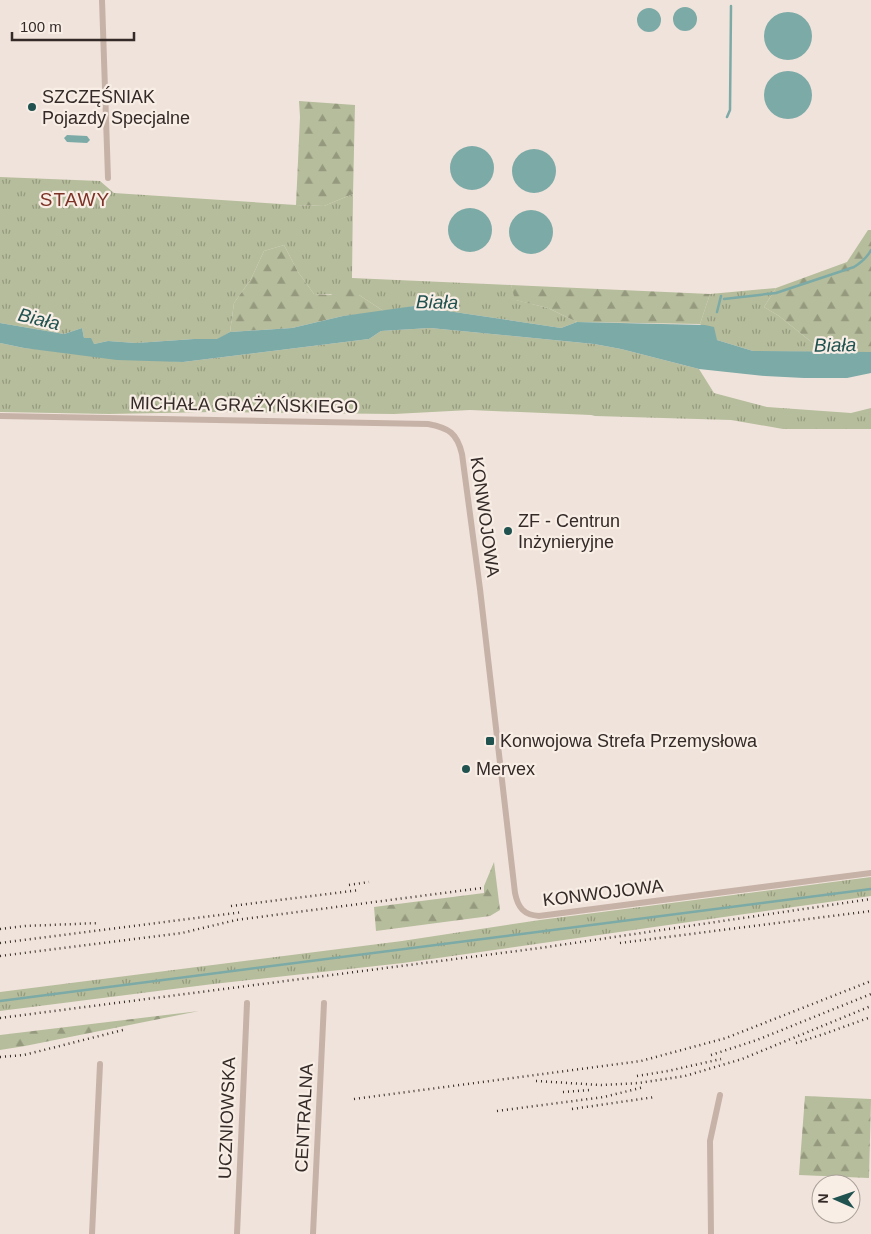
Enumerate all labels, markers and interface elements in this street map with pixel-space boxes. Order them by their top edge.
scale bar [12,10,135,42]
text: 100 m [20,18,62,35]
place label: SZCZĘŚNIAK Pojazdy Specjalne [42,86,190,128]
marker: SZCZĘŚNIAK Pojazdy Specjalne [26,101,38,113]
district label: STAWY [40,189,110,210]
water label: Biała [416,291,458,313]
water label: Biała [16,304,62,334]
water label: Biała [814,334,856,356]
street label: MICHAŁA GRAŻYŃSKIEGO [130,393,358,417]
street label: KONWOJOWA [467,456,503,578]
place label: ZF - Centrun Inżynieryjne [518,511,620,552]
marker: ZF - Centrun Inżynieryjne [502,525,514,537]
place label: Konwojowa Strefa Przemysłowa [500,731,758,751]
marker: Konwojowa Strefa Przemysłowa [484,735,496,747]
place label: Mervex [476,759,535,779]
marker: Mervex [460,763,472,775]
street label: KONWOJOWA [542,876,664,910]
street label: UCZNIOWSKA [215,1057,239,1179]
street label: CENTRALNA [291,1063,317,1173]
north arrow [811,1174,861,1224]
text: N [815,1193,831,1204]

